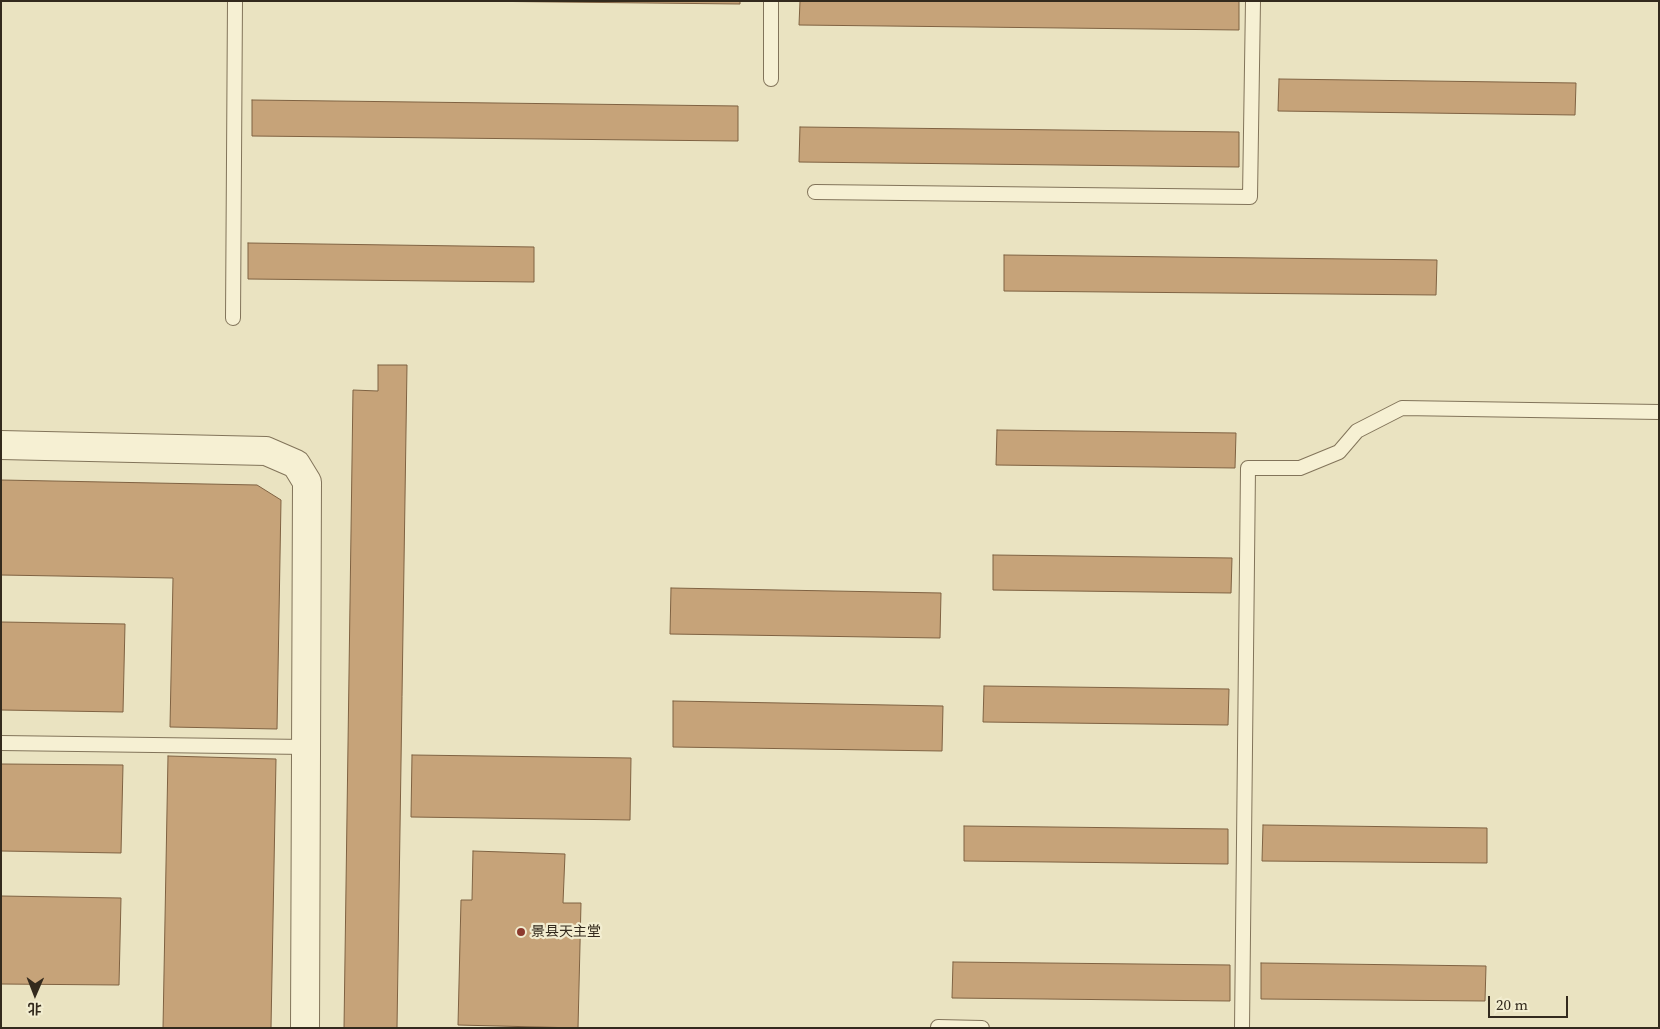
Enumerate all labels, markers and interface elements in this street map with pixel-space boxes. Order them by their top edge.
place label: 景县天主堂 [531,924,601,940]
marker: 景县天主堂 [515,926,527,938]
north arrow [10,969,60,1019]
scale bar [1490,986,1570,1018]
text: 20 m [1496,994,1528,1015]
text: 北 [28,999,42,1019]

